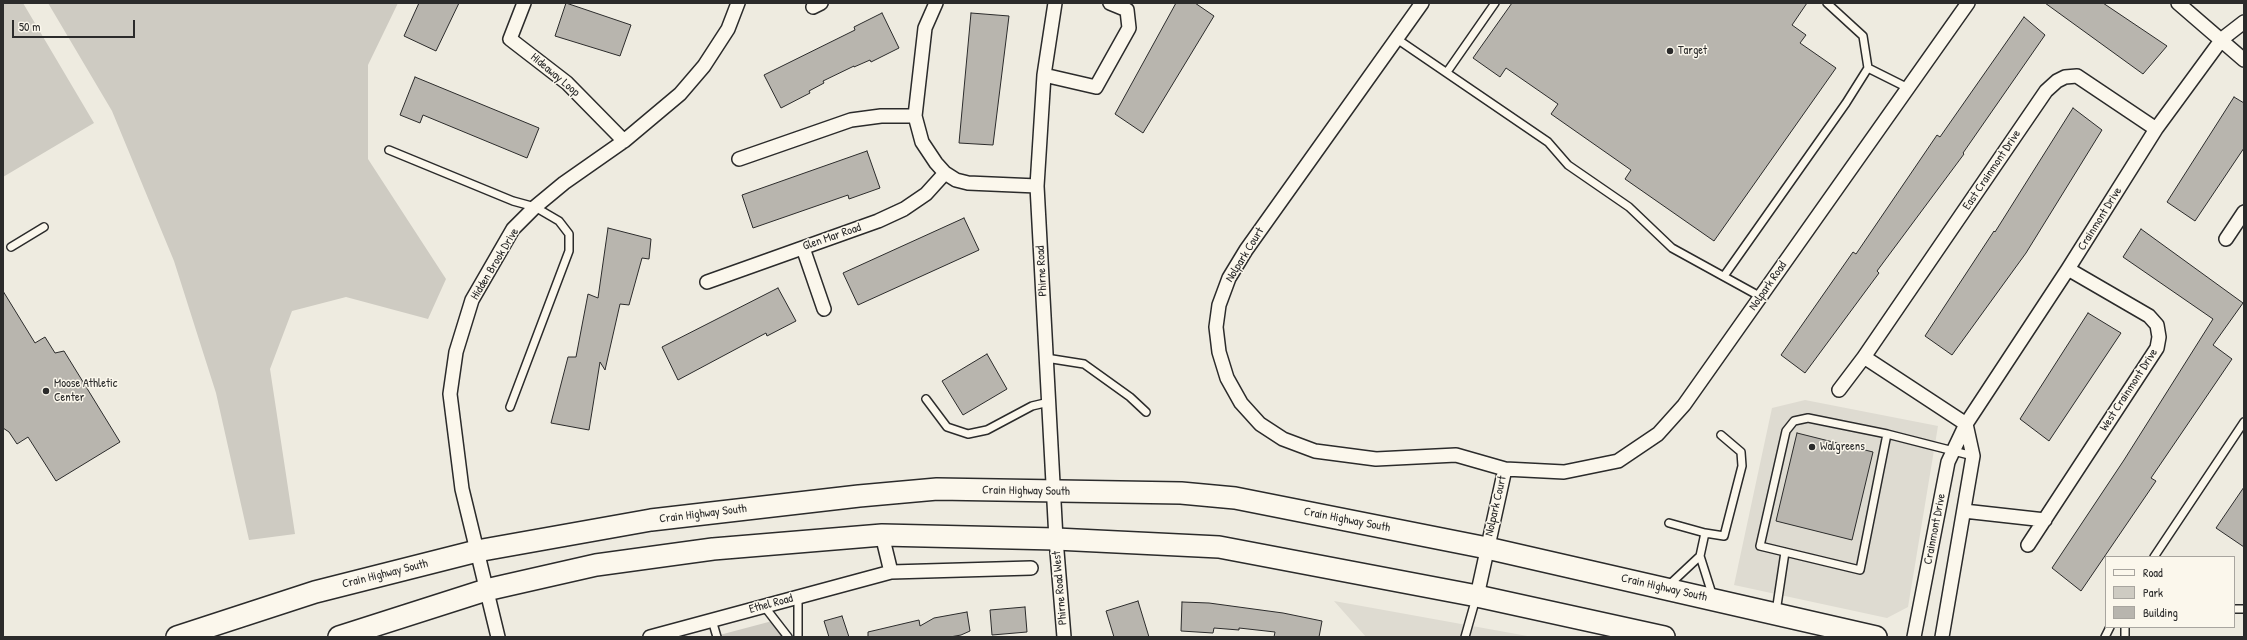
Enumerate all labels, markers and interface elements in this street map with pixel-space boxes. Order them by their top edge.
scale bar [14,12,137,38]
text: 50 m [19,18,40,35]
place label: Target [1678,44,1707,58]
marker: Target [1665,46,1675,56]
street label: Hideaway Loop [527,50,583,100]
street label: East Crainmont Drive [1960,127,2024,213]
street label: Crainmont Drive [2075,185,2125,253]
street label: Glen Mar Road [801,220,863,254]
street label: Hidden Brook Drive [468,225,522,303]
street label: Nolpark Court [1223,225,1267,285]
street label: Phirne Road [1033,245,1051,297]
street label: Nolpark Road [1746,259,1790,313]
street label: West Crainmont Drive [2097,346,2161,434]
place label: Moose Athletic Center [54,377,117,405]
marker: Moose Athletic Center [41,386,51,396]
place label: Walgreens [1820,440,1865,454]
marker: Walgreens [1807,442,1817,452]
street label: Nolpark Court [1482,474,1510,538]
street label: Crain Highway South [982,483,1070,499]
street label: Crainmont Drive [1921,492,1949,566]
street label: Crain Highway South [659,501,747,527]
street label: Crain Highway South [1303,505,1391,535]
street label: Phirne Road West [1050,550,1070,626]
street label: Crain Highway South [341,556,429,592]
legend [2105,556,2235,628]
text: Road [2143,564,2163,581]
street label: Crain Highway South [1620,571,1708,605]
text: Park [2143,584,2163,601]
street label: Ethel Road [747,591,795,617]
text: Building [2143,604,2178,621]

